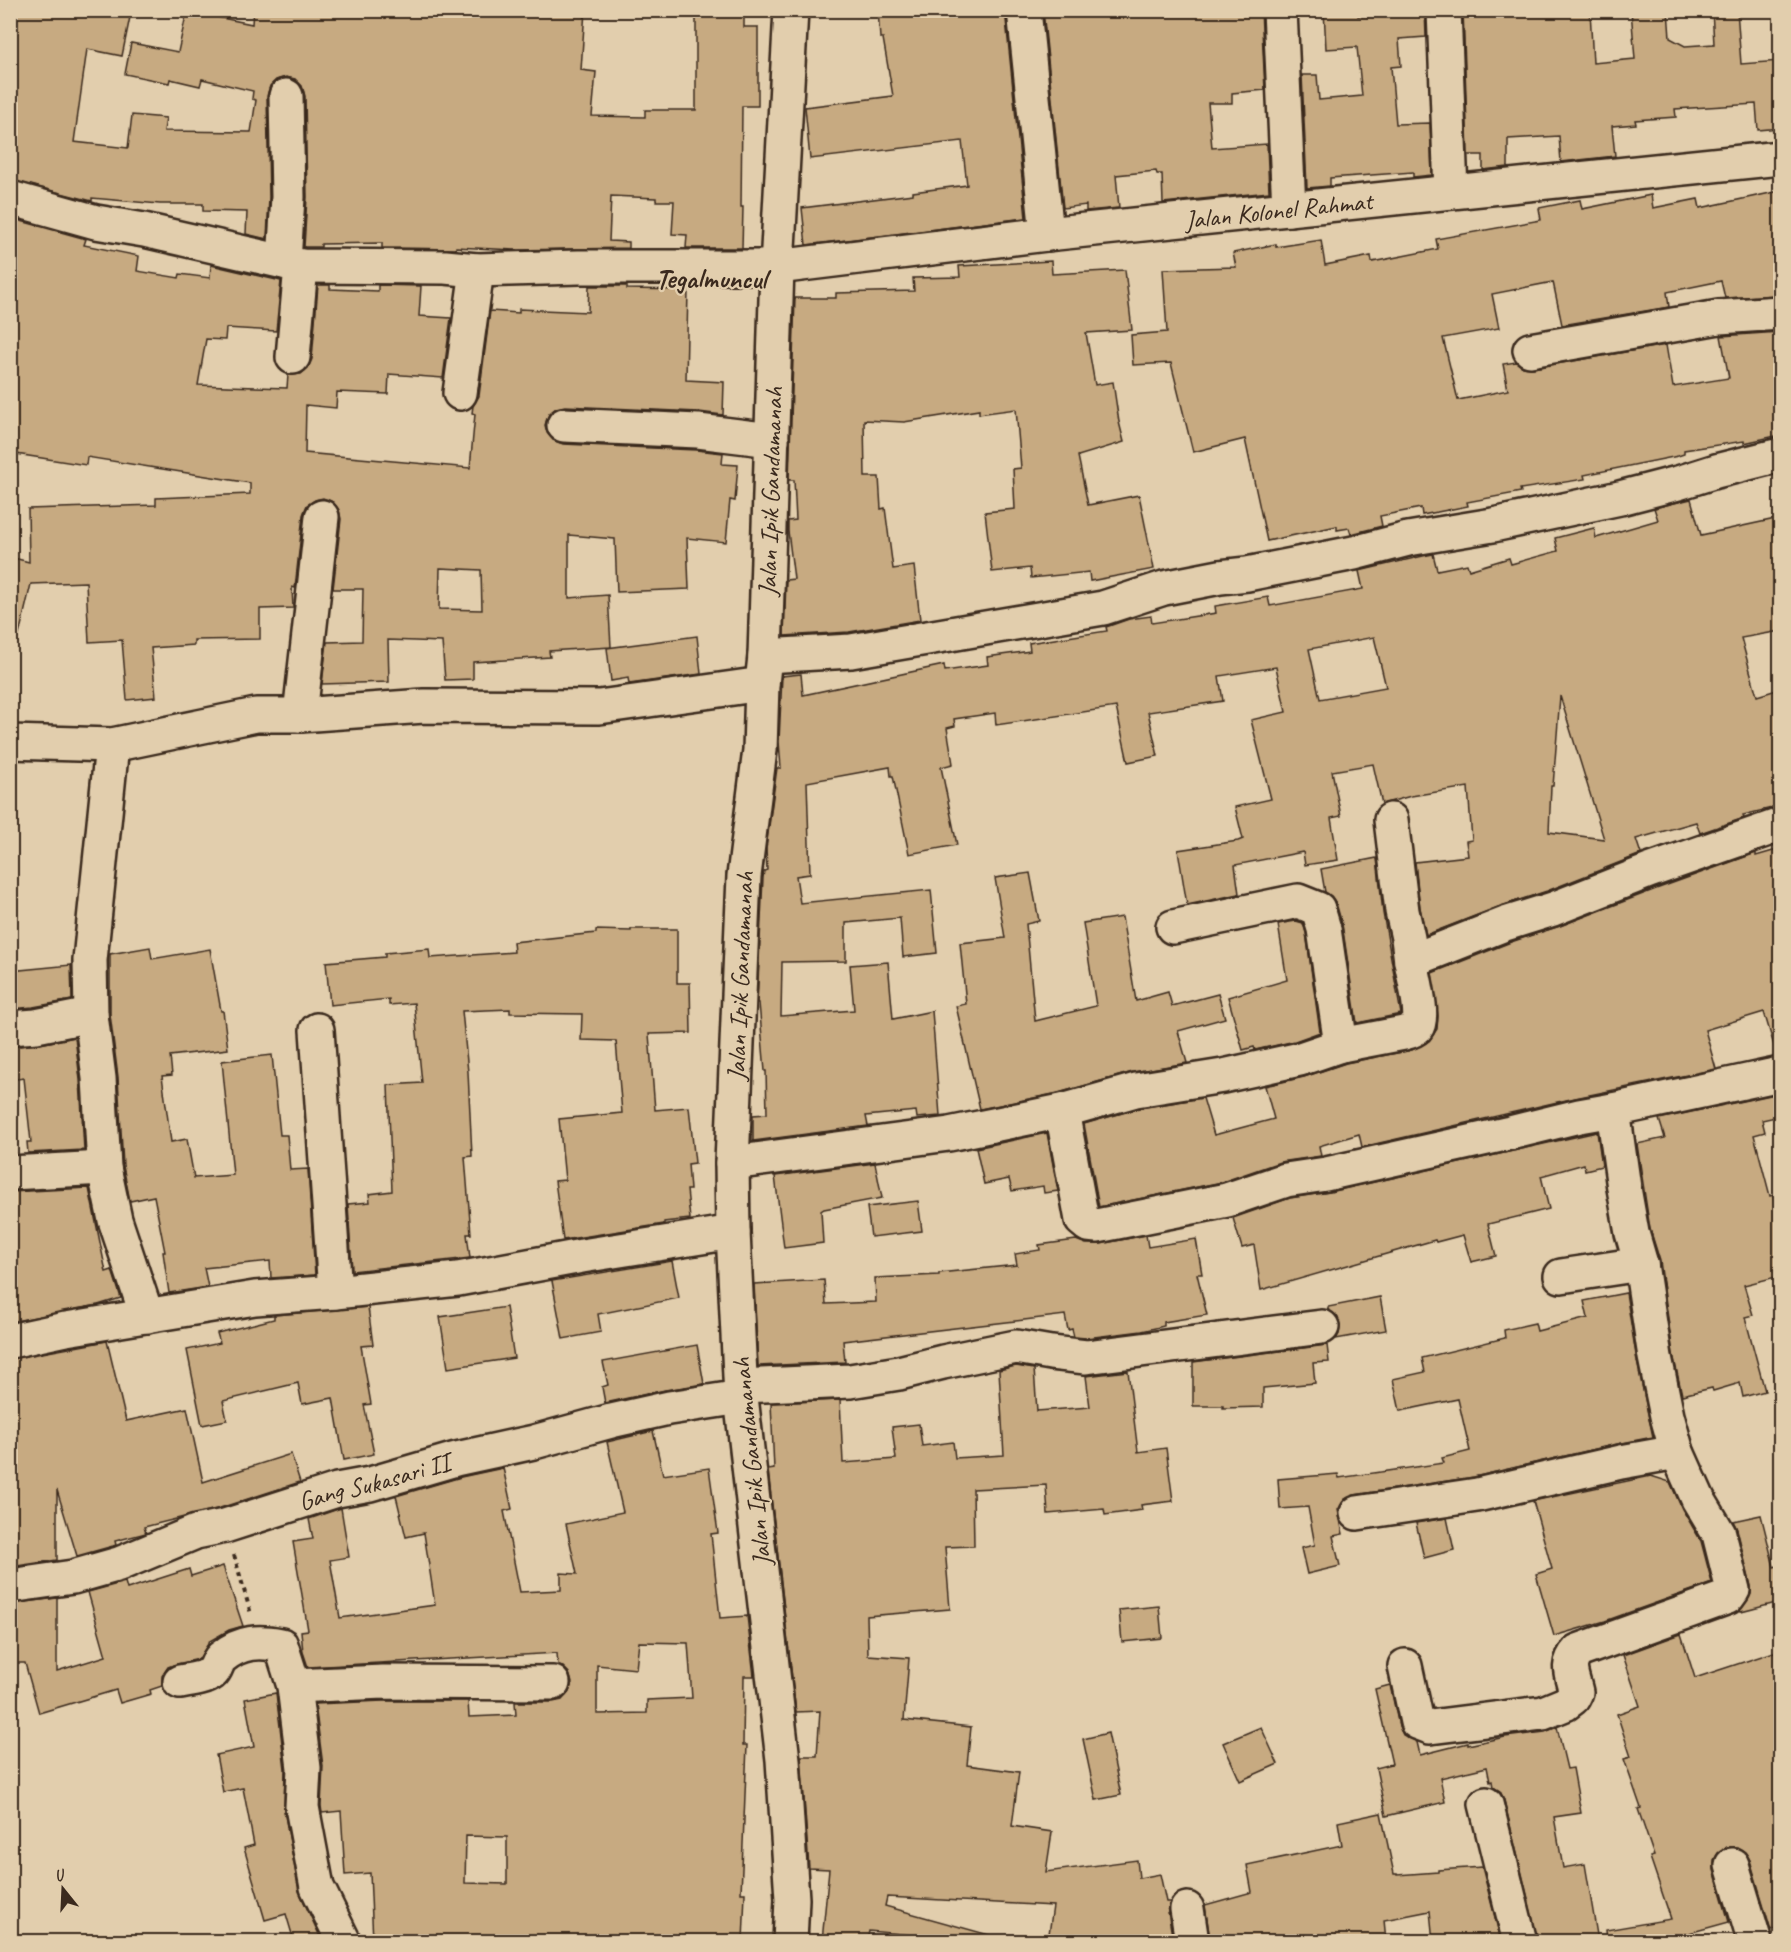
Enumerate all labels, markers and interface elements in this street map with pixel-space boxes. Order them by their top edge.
street label: Jalan Kolonel Rahmat [1181,184,1376,237]
district label: Tegalmuncul [656,261,771,296]
street label: Jalan Ipik Gandamanah [751,385,790,599]
street label: Jalan Ipik Gandamanah [719,870,761,1083]
street label: Jalan Ipik Gandamanah [724,1355,779,1570]
street label: Gang Sukasari II [294,1444,459,1518]
north arrow [33,1859,93,1919]
text: U [52,1864,69,1886]

